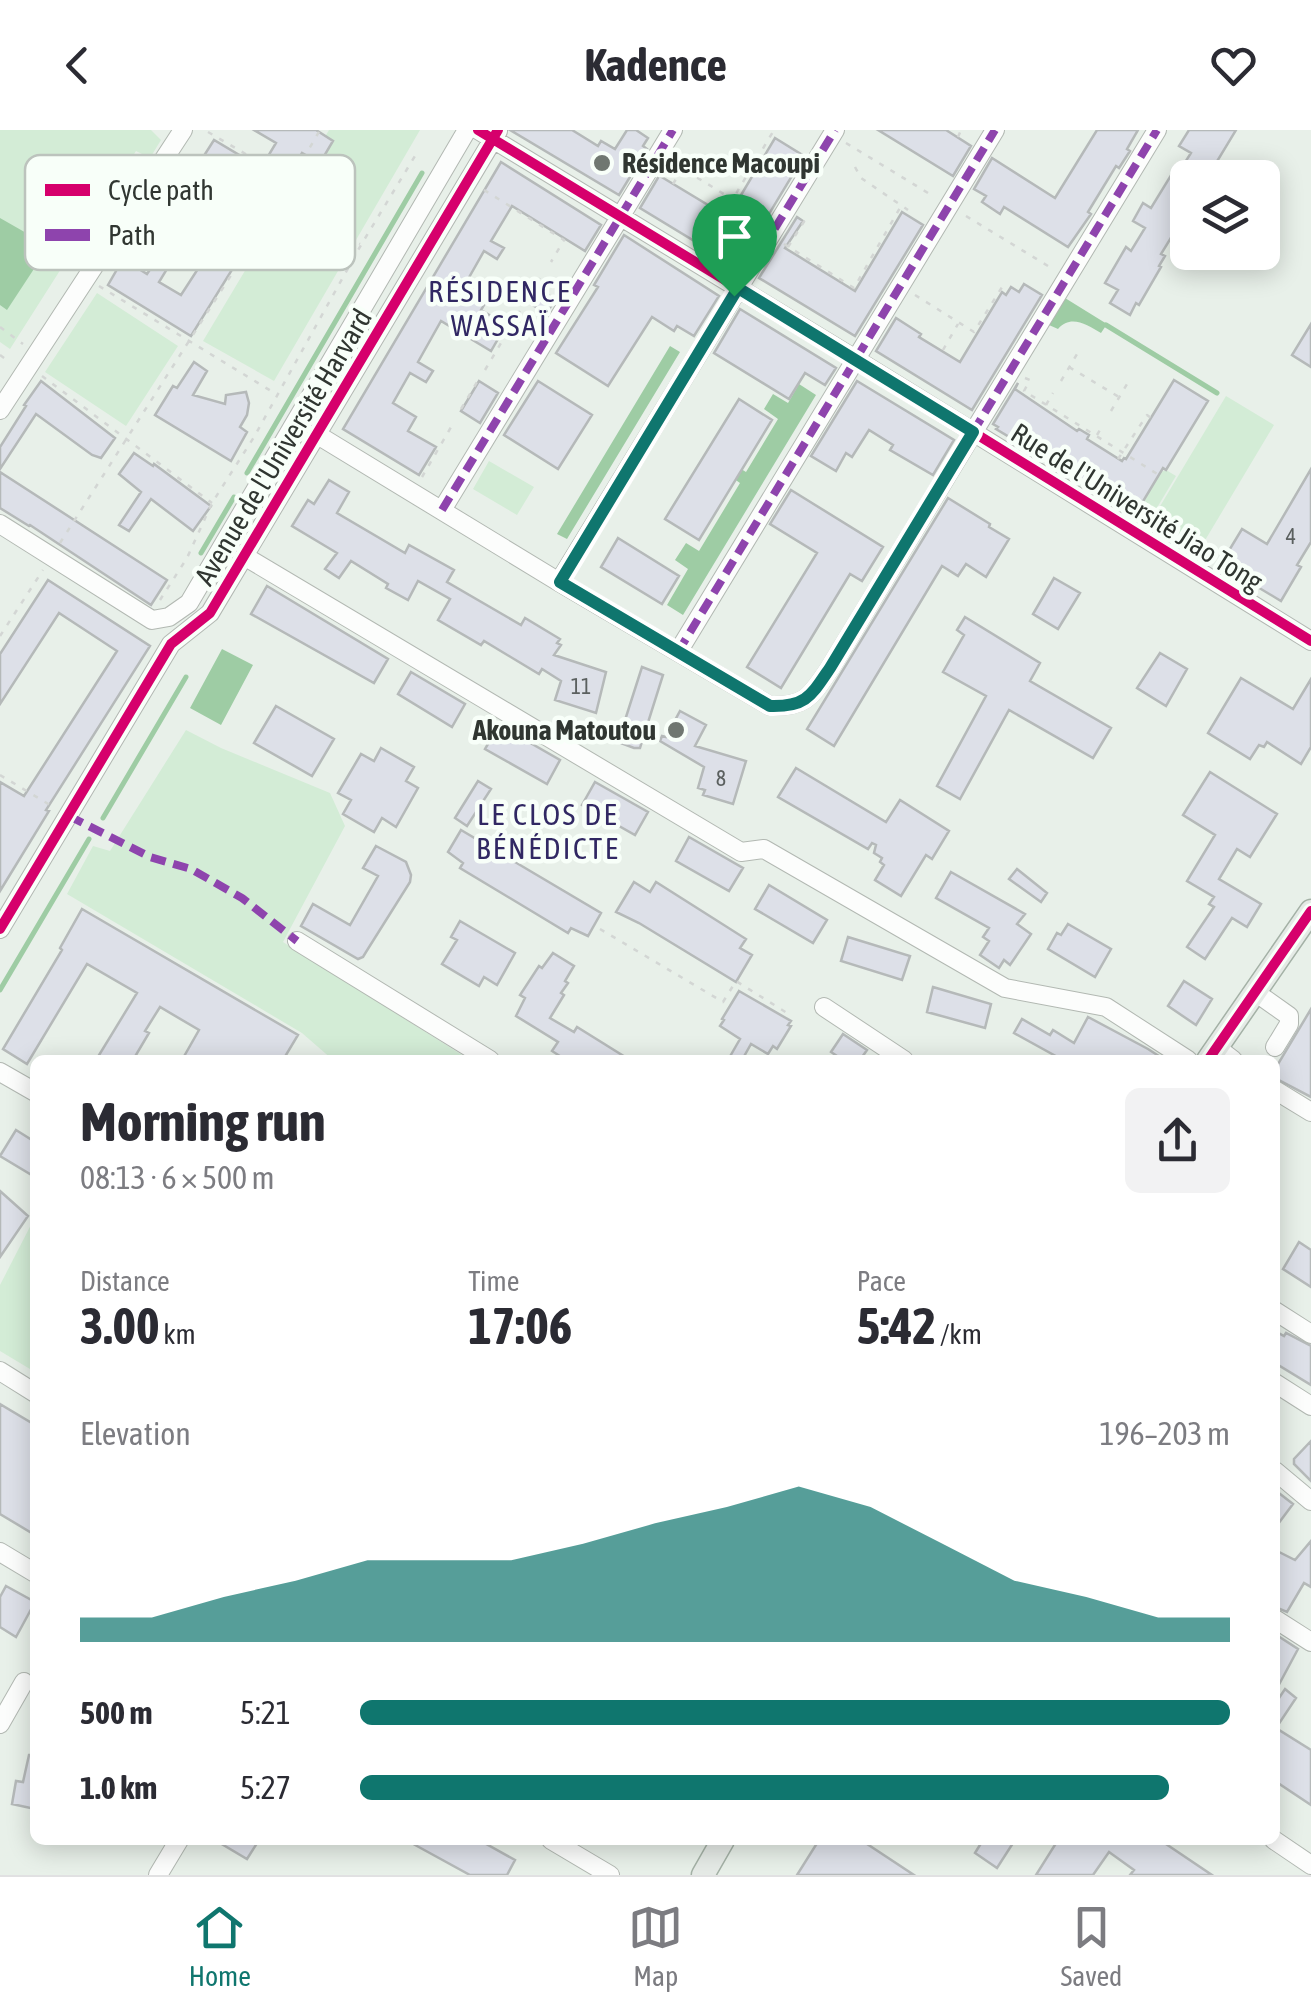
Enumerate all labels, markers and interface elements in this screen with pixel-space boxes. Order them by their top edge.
icon: back [50,38,105,93]
icon: heart [1206,38,1261,93]
text: Kadence [584,39,727,91]
place label: Résidence Macoupi [622,147,820,179]
marker: Résidence Macoupi [591,152,613,174]
legend [25,155,355,270]
map controls [1170,160,1280,270]
button: layers [1170,160,1280,270]
text: Cycle path [108,174,214,206]
pin [692,194,777,297]
icon: arrive [707,209,762,264]
text: Path [108,219,156,251]
district label: RÉSIDENCE WASSAÏ [428,274,572,342]
street label: Avenue de l'Université Harvard [188,303,378,591]
street label: Rue de l'Université Jiao Tong [1005,417,1269,597]
house number: 4 [1286,523,1296,549]
house number: 11 [571,673,591,699]
place label: Akouna Matoutou [472,714,656,746]
marker: Akouna Matoutou [665,719,687,741]
house number: 8 [716,765,726,791]
district label: LE CLOS DE BÉNÉDICTE [476,797,620,865]
button: share [1125,1088,1230,1193]
text: Morning run [80,1090,326,1153]
text: 08:13 · 6 × 500 m [80,1159,274,1196]
text: Distance [80,1265,170,1297]
text: Time [468,1265,519,1297]
text: Pace [857,1265,906,1297]
text: 3.00 [80,1297,159,1355]
text: 17:06 [468,1297,572,1355]
text: 5:42 [857,1297,936,1355]
text: km [159,1318,196,1350]
text: /km [936,1318,982,1350]
text: Elevation [80,1415,191,1452]
text: 196–203 m [1100,1415,1230,1452]
text: 500 m [80,1694,153,1731]
text: 5:21 [240,1694,291,1731]
text: 1.0 km [80,1769,157,1806]
text: 5:27 [240,1769,291,1806]
tab: Home [189,1900,251,1992]
tab: Map [628,1900,683,1992]
tab: Saved [1060,1900,1122,1992]

